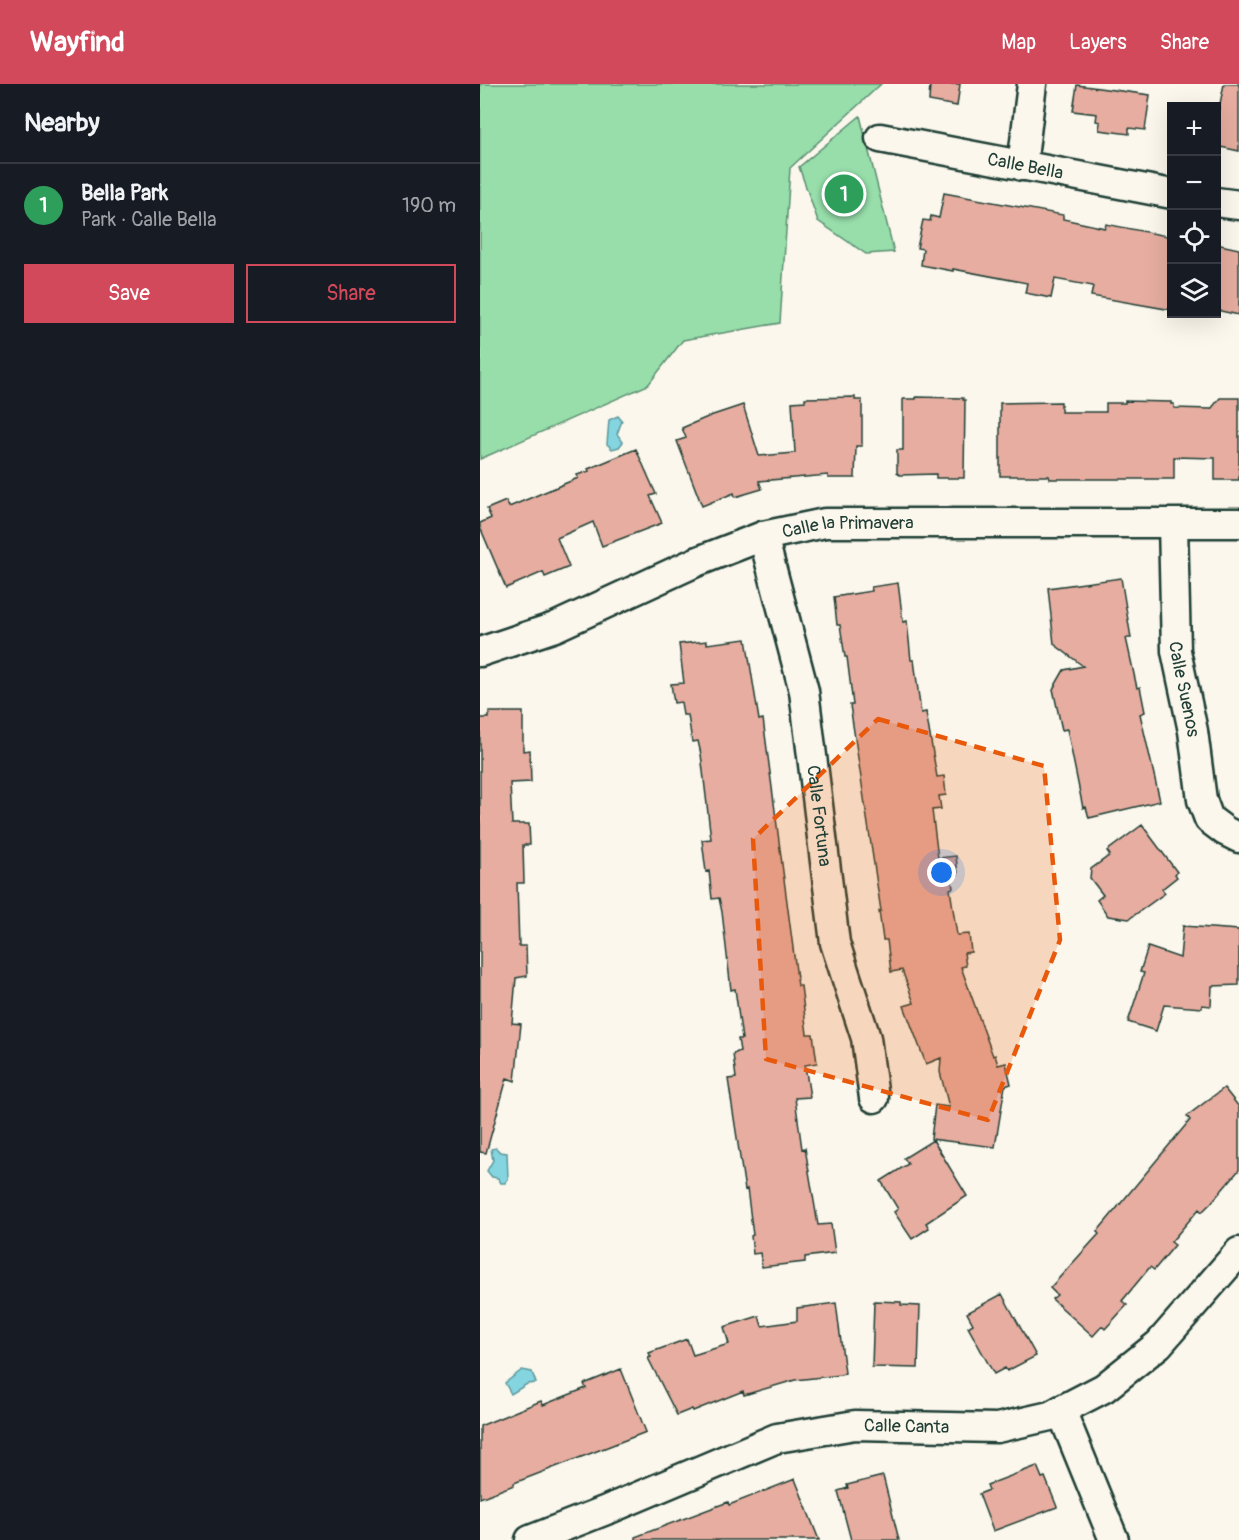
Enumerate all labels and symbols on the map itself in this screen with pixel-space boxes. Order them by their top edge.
street label: Calle Bella [985,147,1065,184]
pin: 1 [824,172,864,216]
street label: Calle la Primavera [780,511,914,543]
street label: Calle Suenos [1164,641,1205,738]
street label: Calle Fortuna [802,764,837,868]
your location [927,858,956,887]
street label: Calle Canta [864,1414,950,1438]

